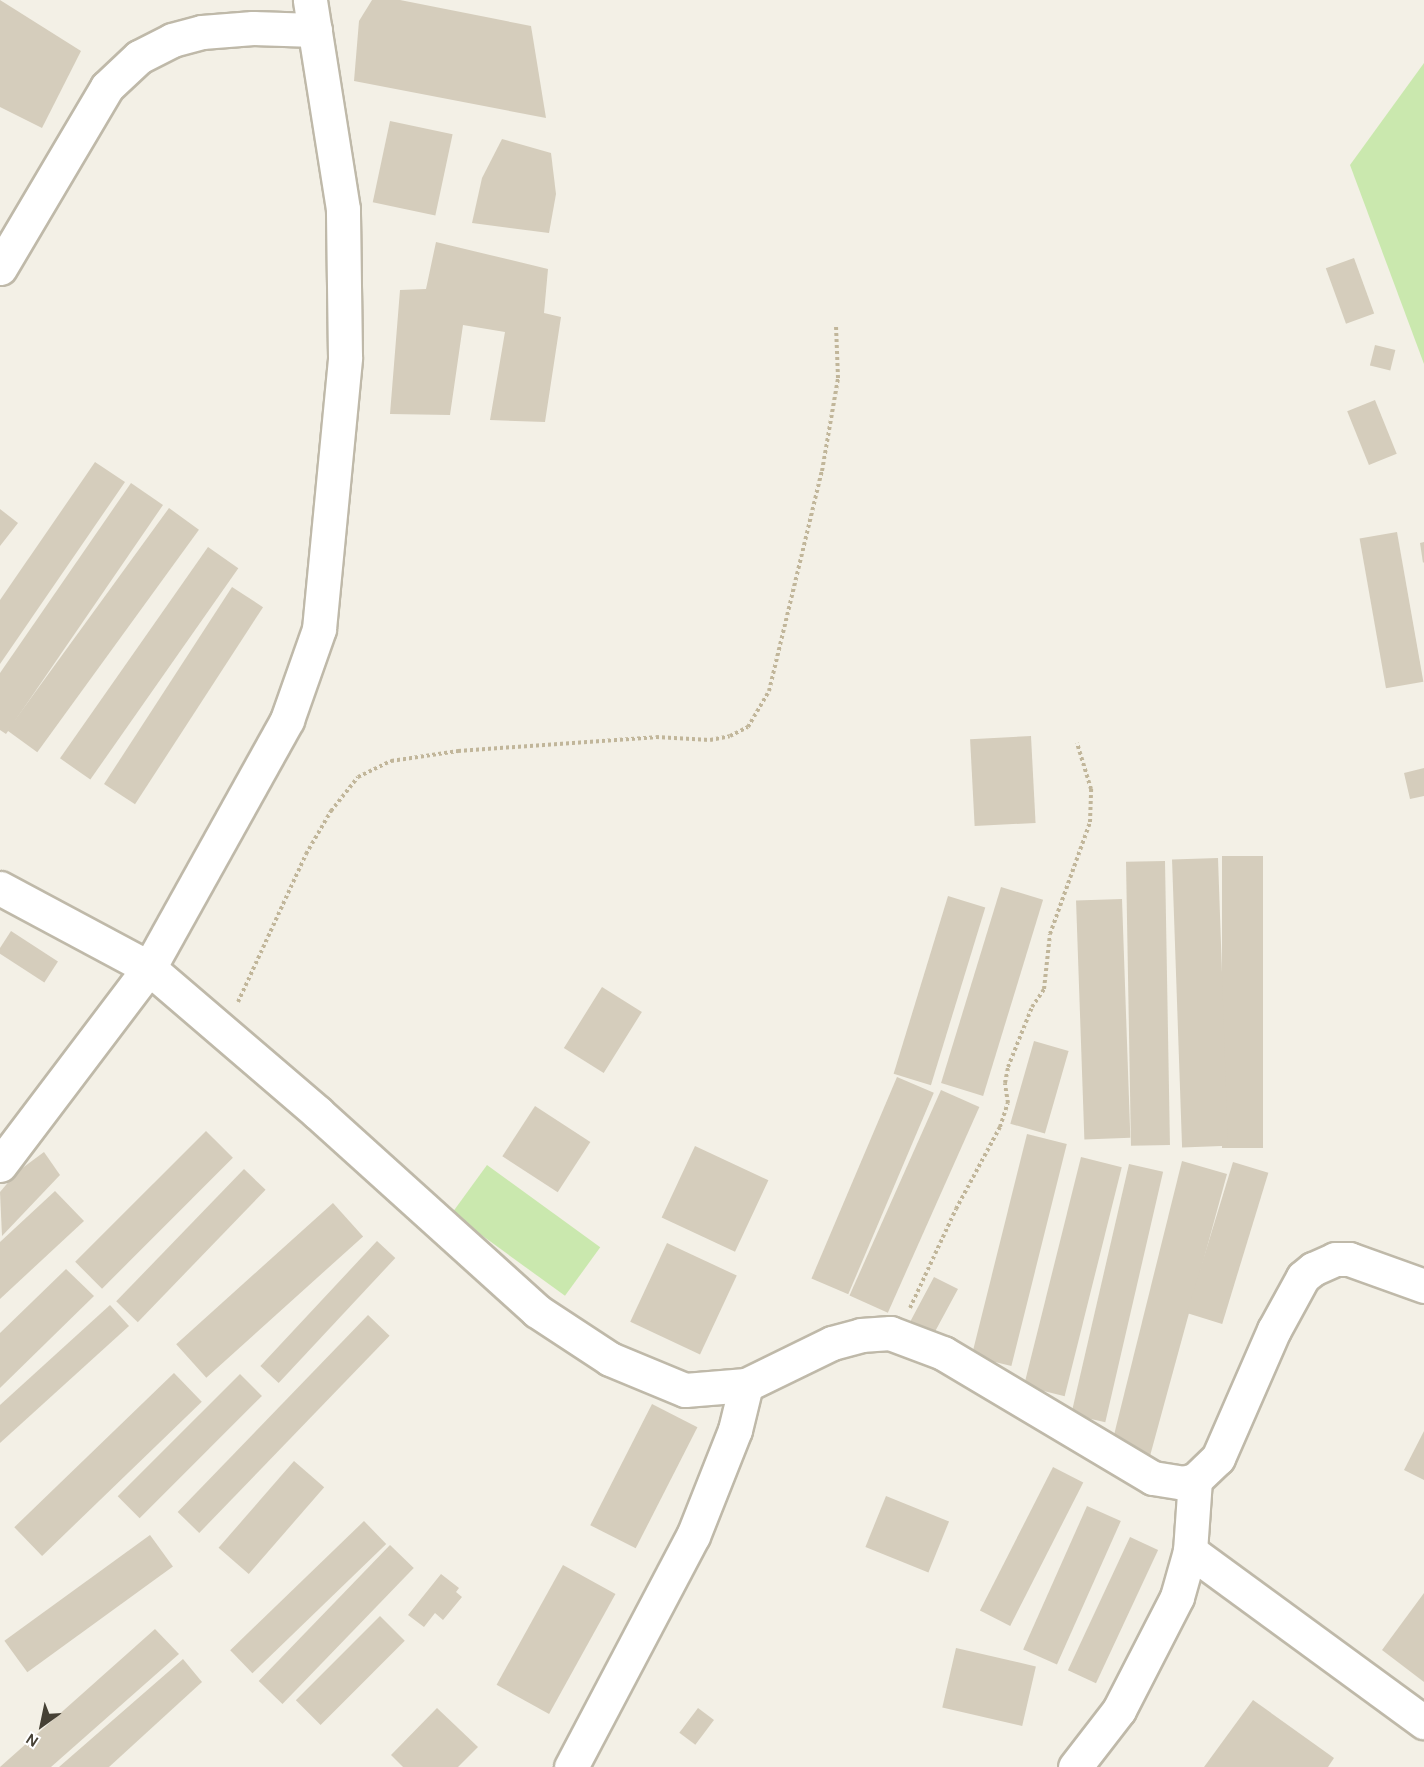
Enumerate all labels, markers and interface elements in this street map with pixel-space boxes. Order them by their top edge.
north arrow [12,1695,72,1755]
text: N [22,1729,42,1752]

